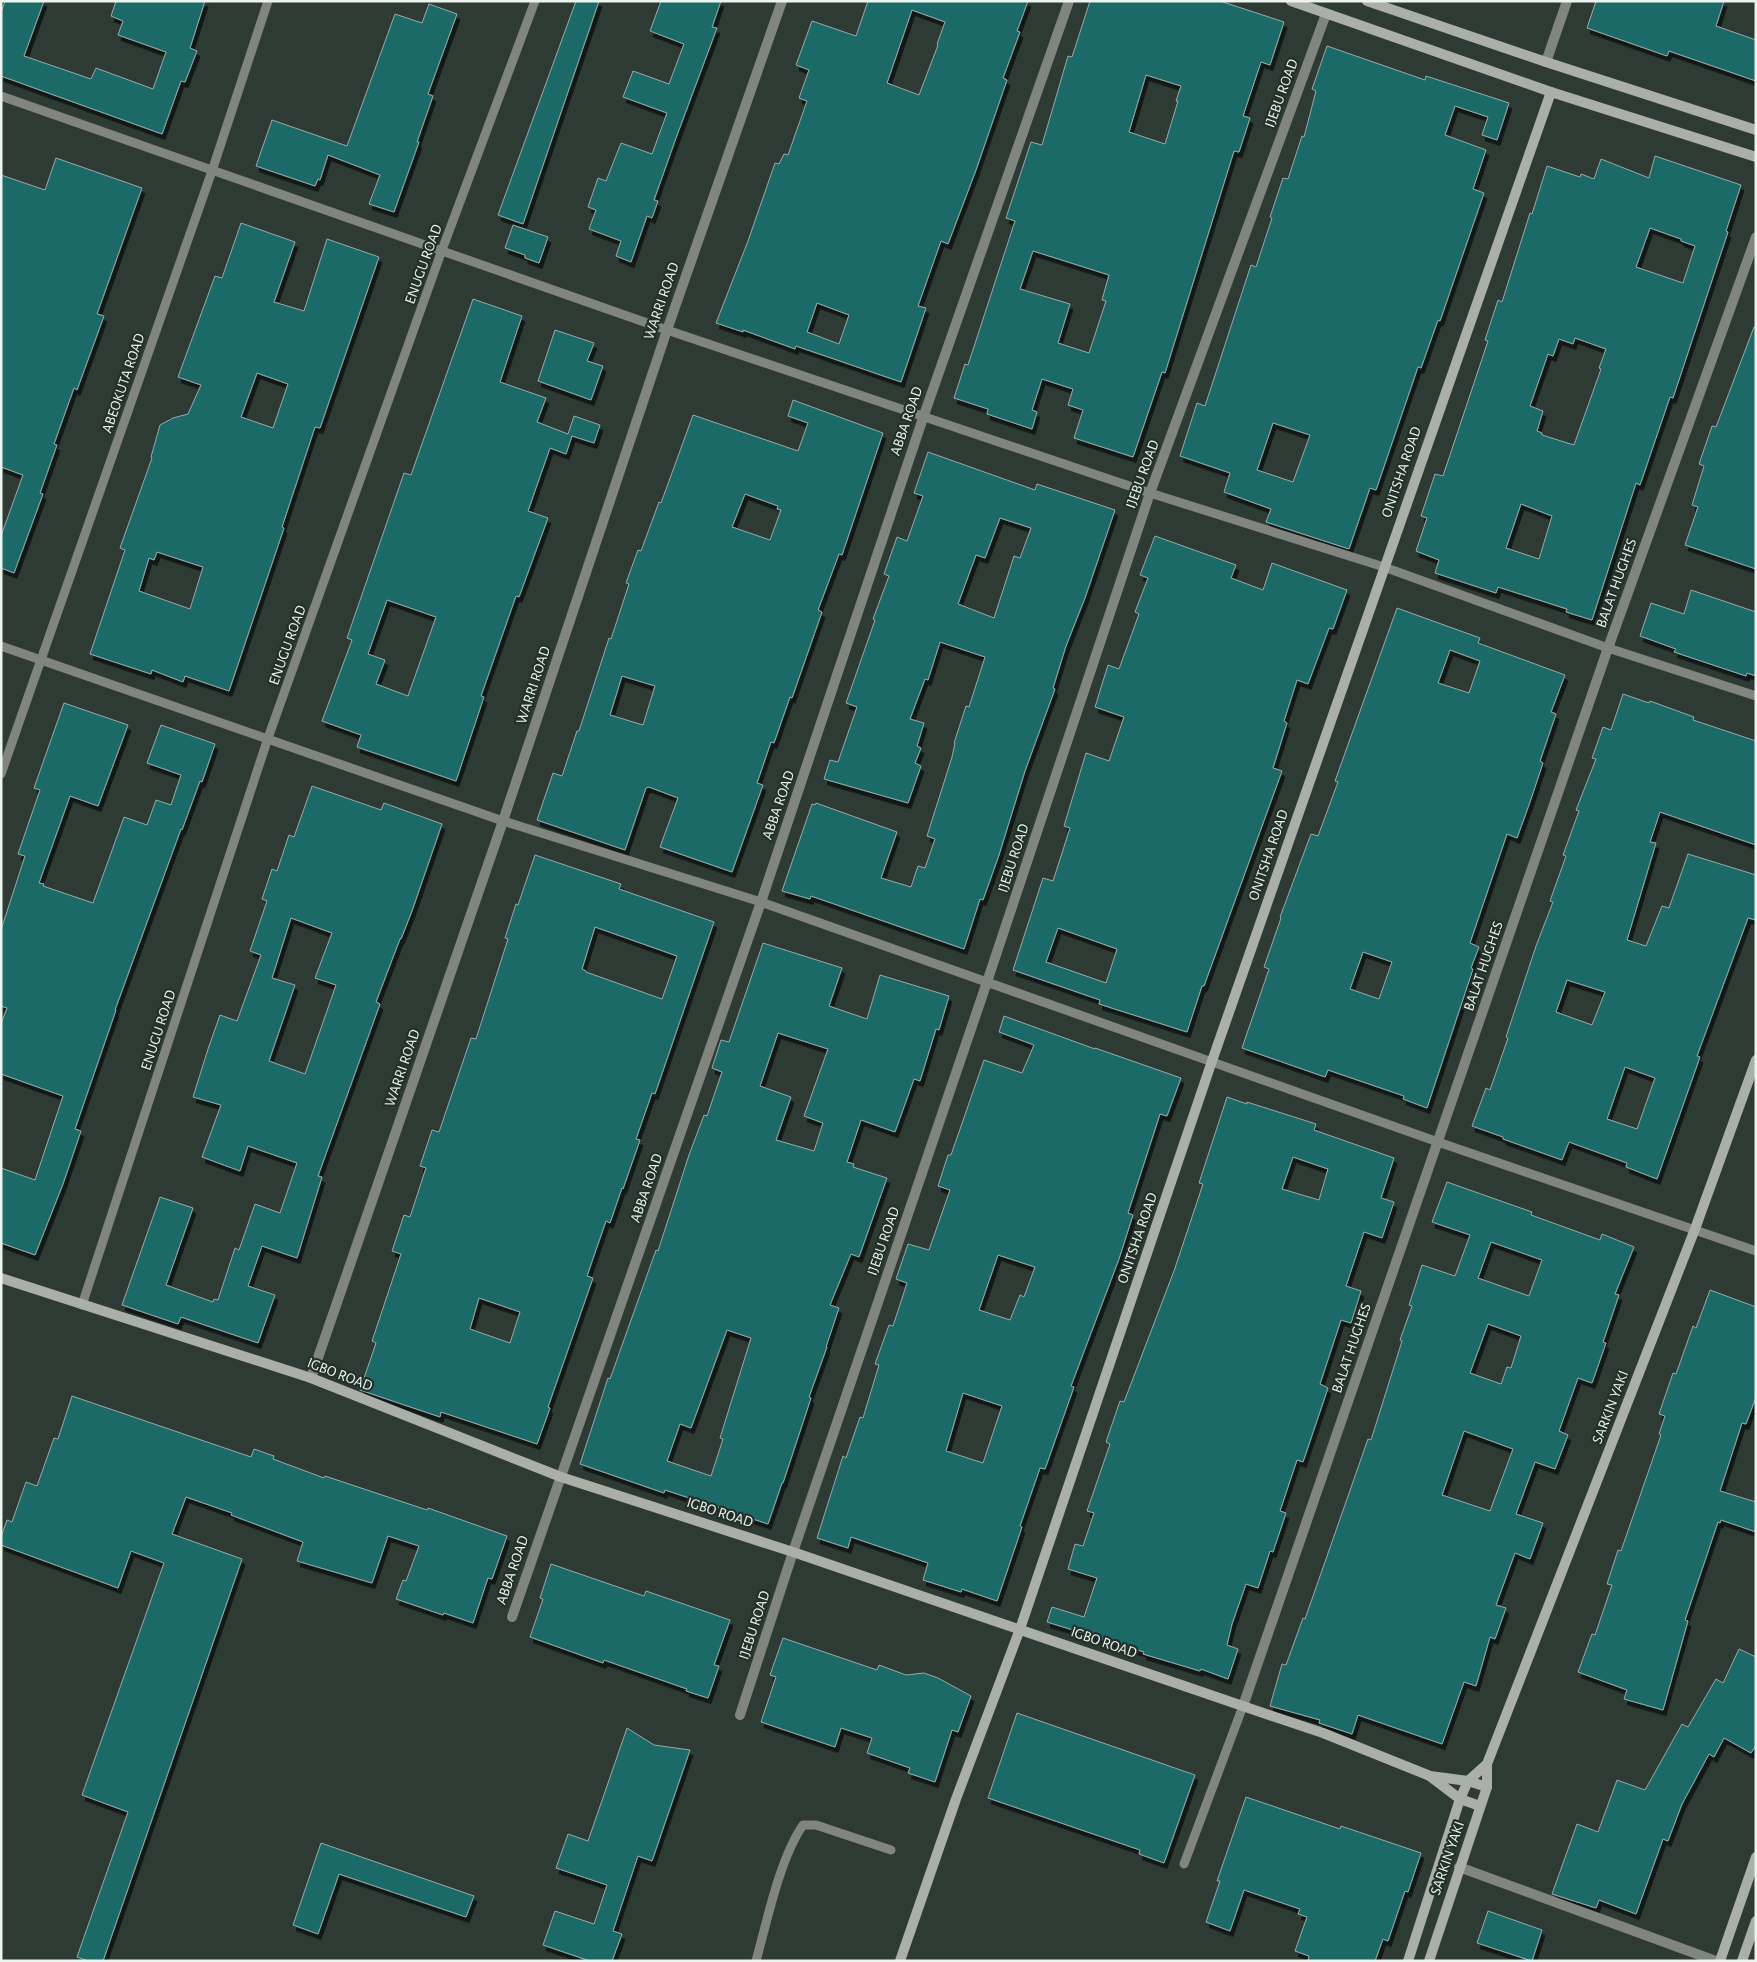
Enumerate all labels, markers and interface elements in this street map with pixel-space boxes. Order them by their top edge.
street label: IJEBU ROAD [1262,57,1301,129]
street label: ENUGU ROAD [402,222,445,306]
street label: WARRI ROAD [641,260,682,342]
street label: ABEOKUTA ROAD [99,331,148,435]
street label: ABBA ROAD [888,384,925,458]
street label: ONITSHA ROAD [1379,425,1424,520]
street label: IJEBU ROAD [1123,438,1162,510]
street label: BALAT HUGHES [1593,537,1640,630]
street label: ENUGU ROAD [266,603,309,687]
street label: WARRI ROAD [514,644,553,726]
street label: ABBA ROAD [760,768,797,842]
street label: ONITSHA ROAD [1246,808,1291,903]
street label: IJEBU ROAD [995,821,1032,895]
street label: BALAT HUGHES [1461,919,1506,1013]
street label: ENUGU ROAD [138,988,179,1072]
street label: WARRI ROAD [382,1027,423,1109]
street label: ABBA ROAD [628,1151,665,1225]
street label: ONITSHA ROAD [1115,1191,1160,1286]
street label: IJEBU ROAD [865,1205,902,1277]
street label: BALAT HUGHES [1329,1301,1374,1395]
street label: IGBO ROAD [305,1355,375,1394]
street label: SARKIN YAKI [1590,1368,1631,1446]
street label: IGBO ROAD [685,1495,755,1530]
street label: ABBA ROAD [494,1533,531,1607]
street label: IJEBU ROAD [736,1588,773,1662]
street label: IGBO ROAD [1069,1624,1139,1661]
street label: SARKIN YAKI [1428,1819,1467,1897]

